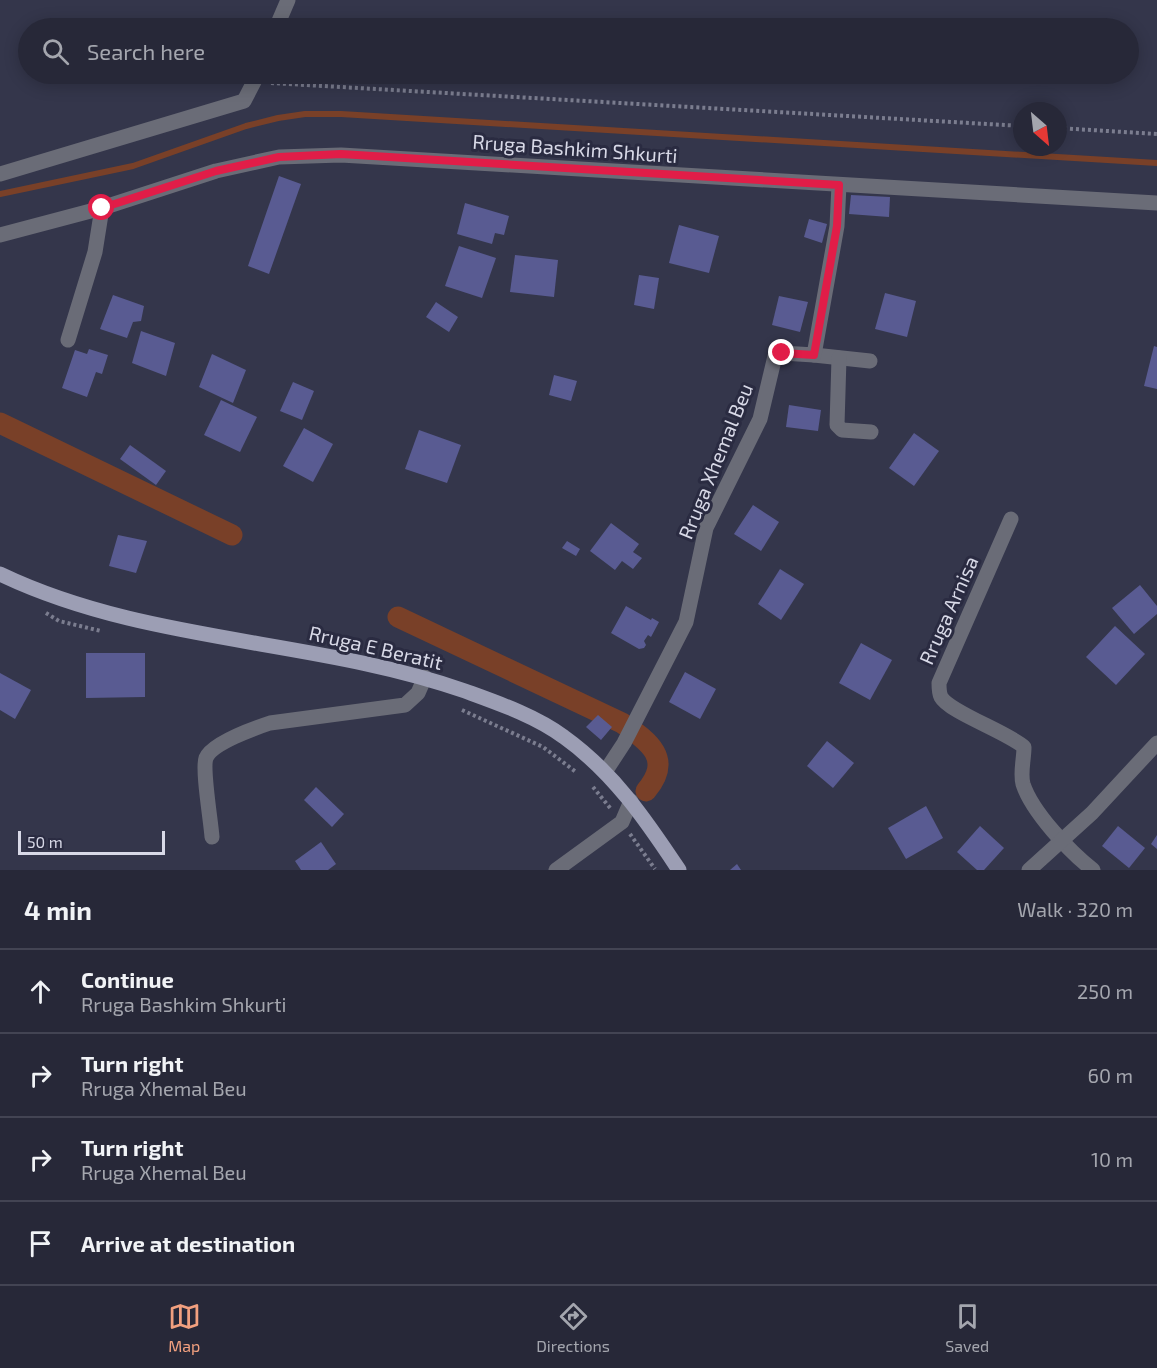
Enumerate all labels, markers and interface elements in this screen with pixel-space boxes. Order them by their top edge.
search box [18,18,1139,84]
icon: search [39,35,72,68]
text: Search here [87,38,205,64]
north arrow [1013,102,1067,156]
street label: Rruga Bashkim Shkurti [472,129,678,167]
route start [88,194,114,220]
route end [768,339,794,365]
street label: Rruga Xhemal Beu [673,380,757,542]
street label: Rruga Arnisa [913,552,983,668]
street label: Rruga E Beratit [307,620,445,674]
scale bar [18,828,165,856]
text: 50 m [27,832,63,851]
text: 4 min [24,894,92,925]
text: Walk · 320 m [1017,897,1133,921]
text: Continue [81,966,174,992]
icon: ahead [24,975,57,1008]
text: 250 m [1077,979,1133,1003]
text: Rruga Bashkim Shkurti [81,992,287,1016]
text: Turn right [81,1050,183,1076]
icon: right [24,1059,57,1092]
text: 60 m [1088,1063,1133,1087]
text: Rruga Xhemal Beu [81,1076,247,1100]
text: Turn right [81,1134,183,1160]
icon: right [24,1143,57,1176]
text: 10 m [1091,1147,1133,1171]
text: Rruga Xhemal Beu [81,1160,247,1184]
icon: arrive [24,1227,57,1260]
text: Arrive at destination [81,1230,295,1256]
tab: Map [168,1300,201,1355]
tab: Directions [536,1300,610,1355]
tab: Saved [945,1300,989,1355]

